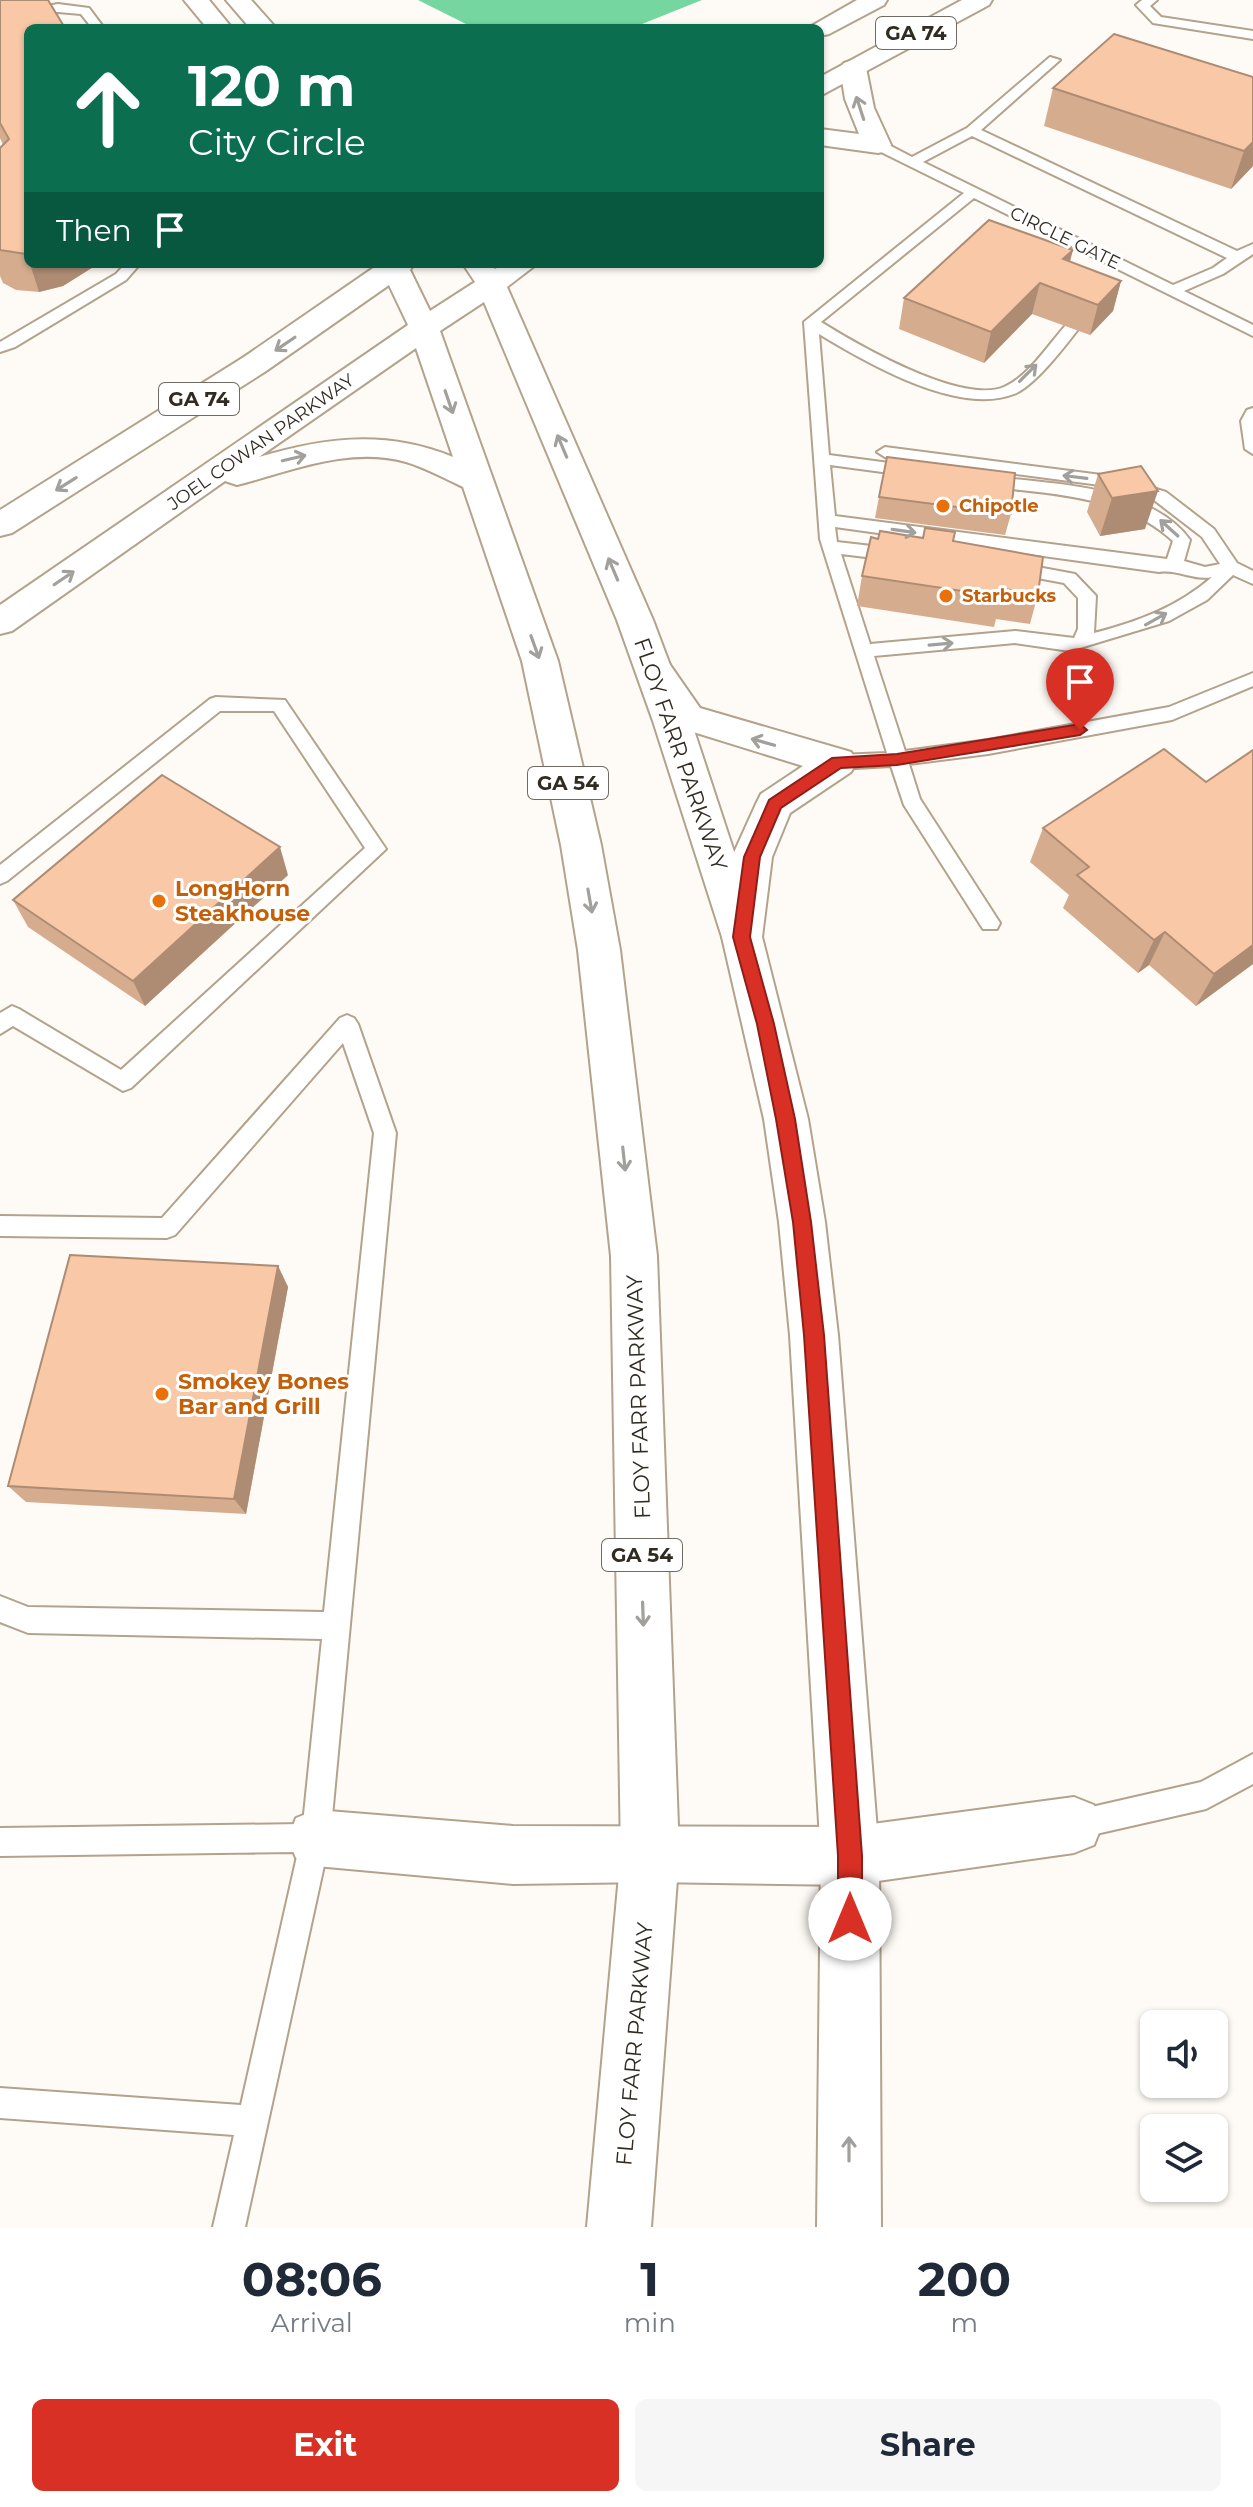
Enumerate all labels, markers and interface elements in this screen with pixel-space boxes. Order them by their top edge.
road number: GA 74 [876,17,956,49]
text: 120 m [188,52,356,120]
icon: ahead [56,56,160,160]
one-way arrow [852,96,867,122]
text: City Circle [188,120,366,164]
street label: CIRCLE GATE [1006,202,1124,274]
icon: arrive [148,208,192,252]
text: Then [56,212,132,249]
one-way arrow [274,337,297,353]
one-way arrow [1018,364,1037,383]
street label: JOEL COWAN PARKWAY [163,369,359,516]
road number: GA 74 [159,383,239,415]
one-way arrow [443,389,457,414]
one-way arrow [554,434,569,458]
one-way arrow [281,450,307,465]
one-way arrow [1062,469,1088,484]
one-way arrow [55,476,78,492]
place label: Chipotle [959,495,1039,517]
marker: Chipotle [934,497,952,515]
one-way arrow [1160,519,1180,537]
one-way arrow [891,524,916,539]
one-way arrow [605,557,620,582]
one-way arrow [53,570,75,586]
place label: Starbucks [962,585,1057,607]
marker: Starbucks [937,587,955,605]
one-way arrow [1144,611,1167,627]
one-way arrow [529,634,543,659]
street label: FLOY FARR PARKWAY [628,634,733,874]
one-way arrow [927,636,954,651]
pin [1046,648,1114,730]
icon: arrive [1058,660,1102,704]
one-way arrow [750,733,776,748]
road number: GA 54 [528,767,608,799]
place label: LongHorn Steakhouse [175,875,310,927]
one-way arrow [584,888,599,913]
marker: LongHorn Steakhouse [150,892,168,910]
one-way arrow [617,1145,632,1172]
street label: FLOY FARR PARKWAY [621,1274,656,1520]
place label: Smokey Bones Bar and Grill [178,1368,349,1420]
marker: Smokey Bones Bar and Grill [153,1385,171,1403]
road number: GA 54 [602,1539,682,1571]
one-way arrow [636,1600,651,1627]
position arrow [808,1877,892,1961]
street label: FLOY FARR PARKWAY [610,1921,659,2167]
map controls [1140,2010,1228,2202]
button: sound [1140,2010,1228,2098]
button: layers [1140,2114,1228,2202]
one-way arrow [841,2136,857,2163]
text: 08:06 [242,2250,382,2308]
text: 1 [640,2250,659,2308]
text: 200 [918,2250,1011,2308]
text: Arrival [271,2307,353,2339]
text: min [624,2307,676,2339]
text: m [951,2307,978,2339]
button: Exit [32,2399,619,2491]
button: Share [635,2399,1221,2491]

